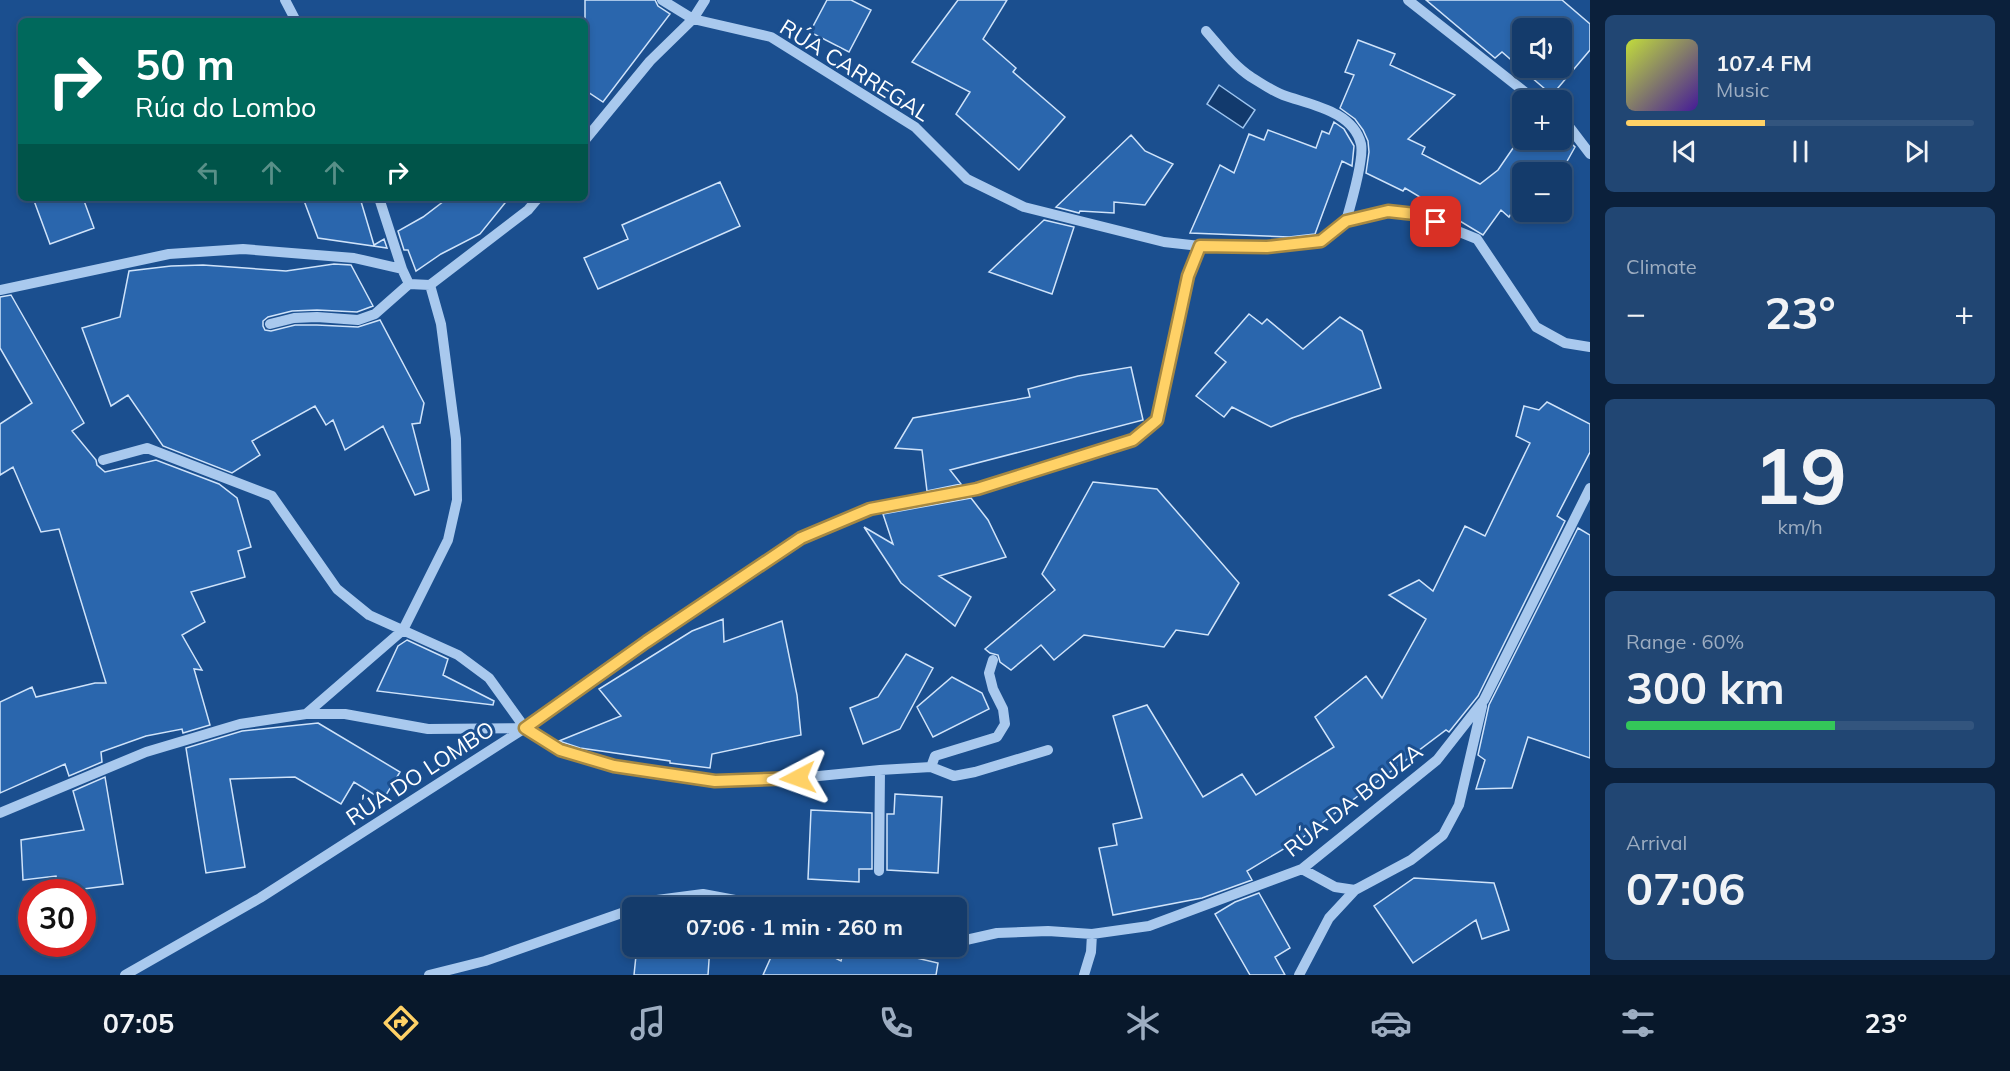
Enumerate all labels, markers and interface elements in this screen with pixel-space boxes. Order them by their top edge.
street label: RÚA CARREGAL [775,13,935,127]
map controls [1512,18,1572,222]
button: sound [1512,18,1572,78]
text: 50 m [135,38,235,91]
icon: right [36,42,114,120]
text: 107.4 FM [1716,49,1812,77]
text: Music [1716,77,1769,102]
text: Rúa do Lombo [135,90,317,124]
button: + [1512,90,1572,150]
icon: previous [1668,135,1701,168]
icon: pause [1784,135,1817,168]
icon: next [1900,135,1933,168]
icon: left [192,156,225,189]
icon: ahead [255,156,288,189]
icon: ahead [318,156,351,189]
icon: right [381,156,414,189]
button: − [1512,162,1572,222]
pin [1410,196,1461,247]
icon: arrive [1419,205,1452,238]
text: Climate [1626,254,1697,279]
text: 23° [1764,284,1836,340]
text: − [1626,292,1646,333]
text: + [1954,292,1974,333]
text: 19 [1753,426,1847,524]
text: km/h [1777,514,1823,539]
text: Range · 60% [1626,629,1744,654]
text: 300 km [1626,659,1785,715]
street label: RÚA DO LOMBO [341,715,499,831]
street label: RÚA DA BOUZA [1278,737,1428,863]
position arrow [766,746,830,810]
text: Arrival [1626,830,1687,855]
text: 07:06 [1626,860,1745,916]
speed limit sign: 30 [18,879,96,957]
text: 07:06 · 1 min · 260 m [686,913,903,941]
icon: directions [380,1002,422,1044]
icon: music [627,1002,669,1044]
icon: phone [875,1002,917,1044]
icon: climate [1122,1002,1164,1044]
icon: car [1370,1002,1412,1044]
icon: filters [1617,1002,1659,1044]
text: 07:05 [103,1006,174,1040]
text: 23° [1865,1006,1907,1040]

